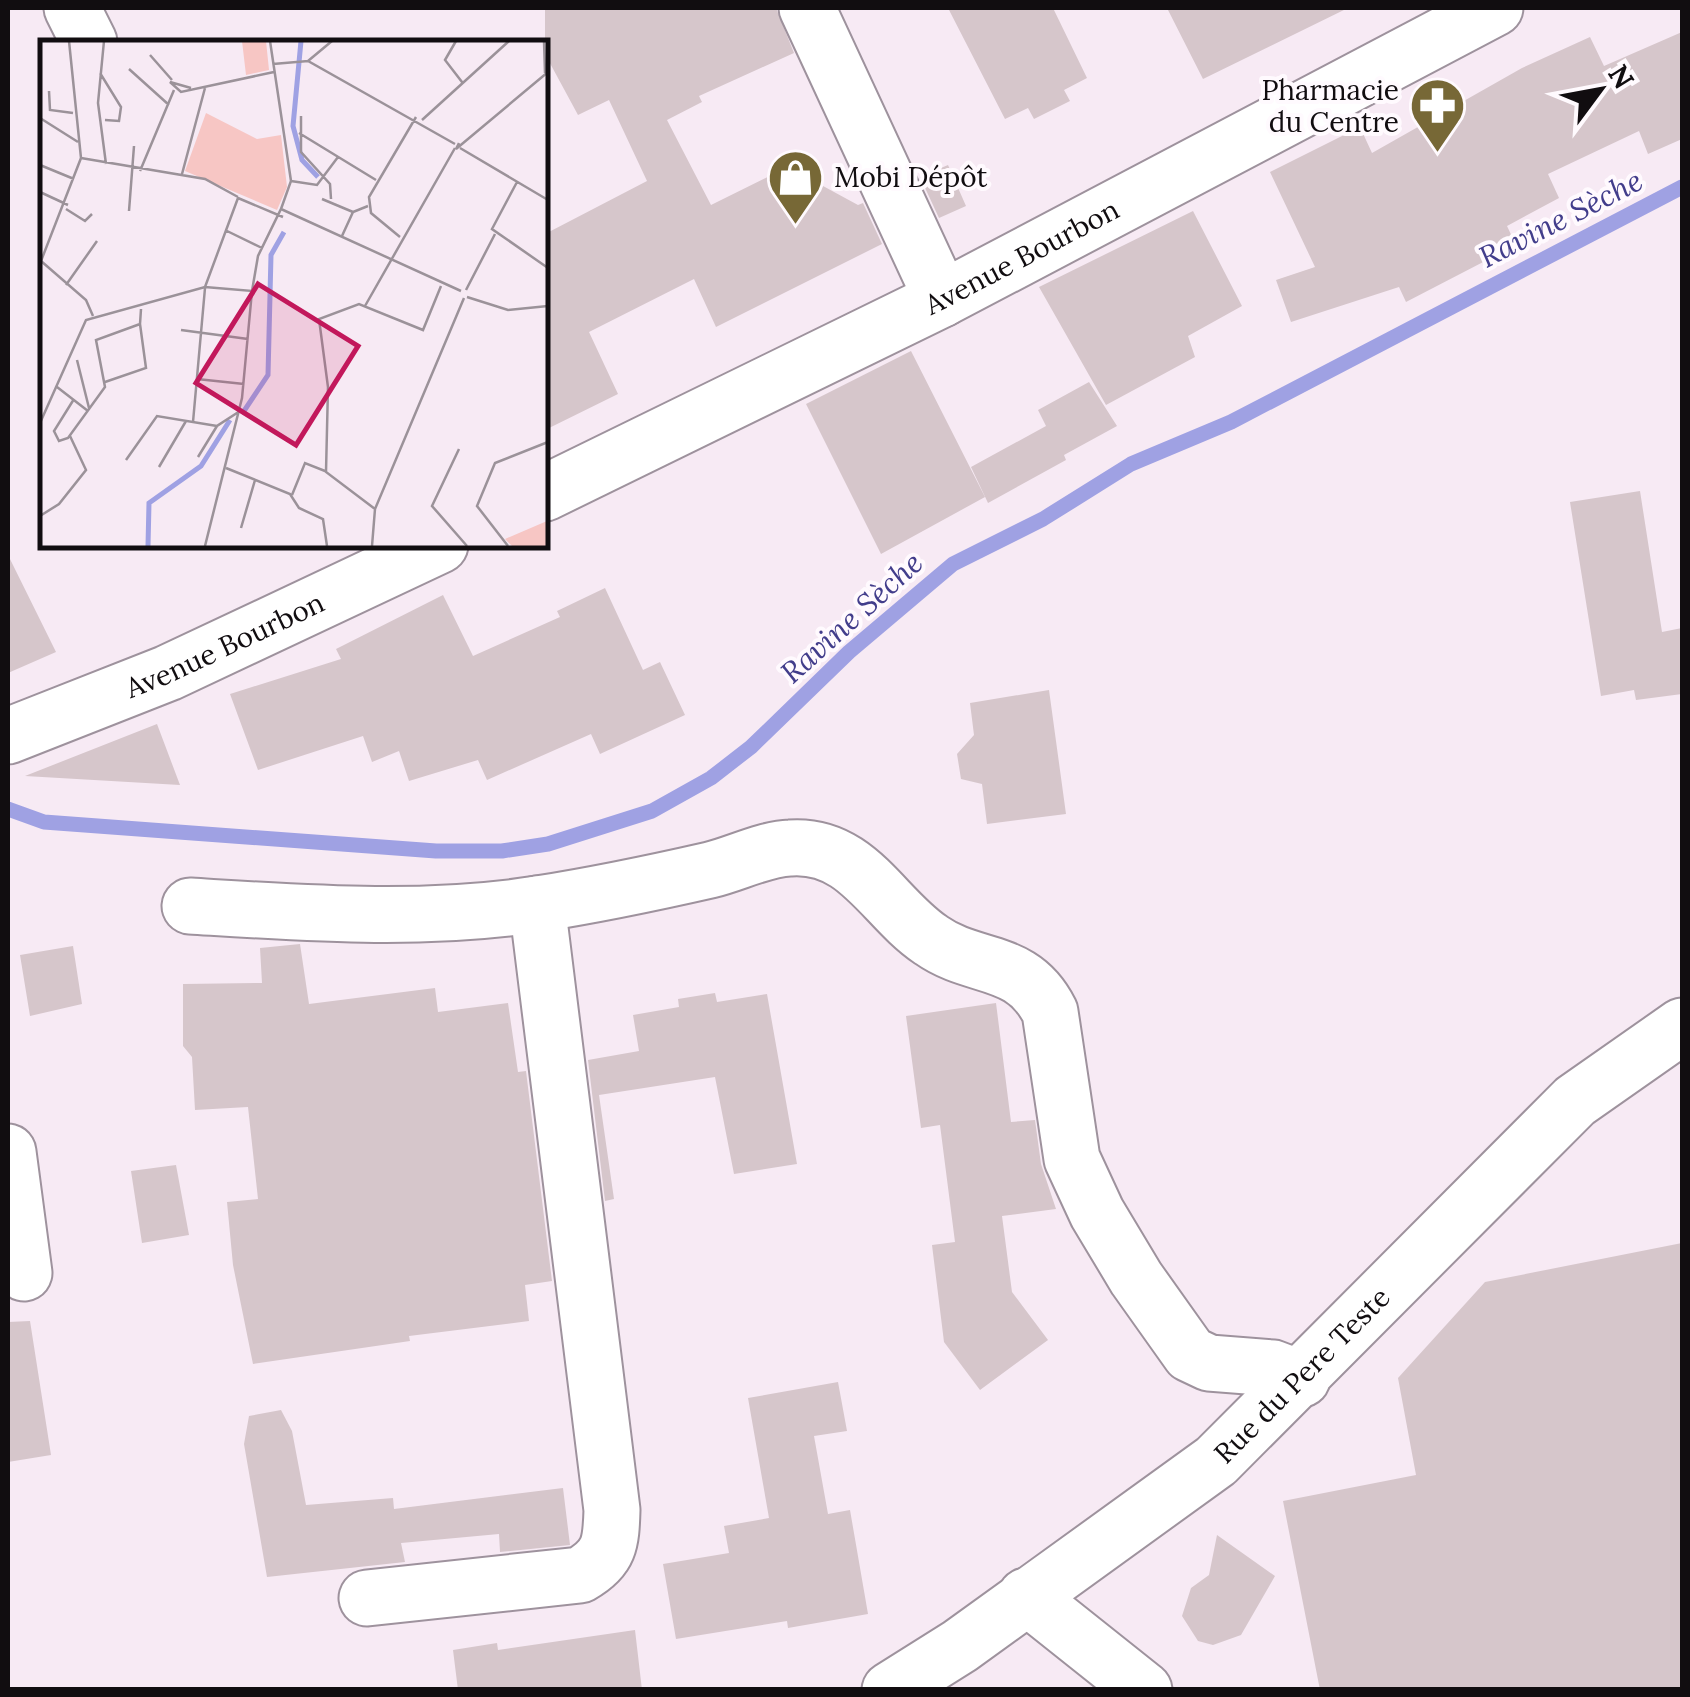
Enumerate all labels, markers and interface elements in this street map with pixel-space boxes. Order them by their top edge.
inset map [40,40,548,548]
north arrow [1550,40,1650,140]
text: N [1600,58,1642,95]
place label: Pharmacie du Centre [1261,72,1399,140]
pharmacy icon: Pharmacie du Centre [1408,76,1468,155]
shop icon: Mobi Dépôt [765,147,825,226]
place label: Mobi Dépôt [834,159,988,195]
water label: Ravine Sèche [1472,161,1649,276]
street label: Avenue Bourbon [918,191,1125,323]
water label: Ravine Sèche [772,543,930,691]
street label: Avenue Bourbon [119,584,330,706]
street label: Rue du Pere Teste [1206,1279,1397,1471]

